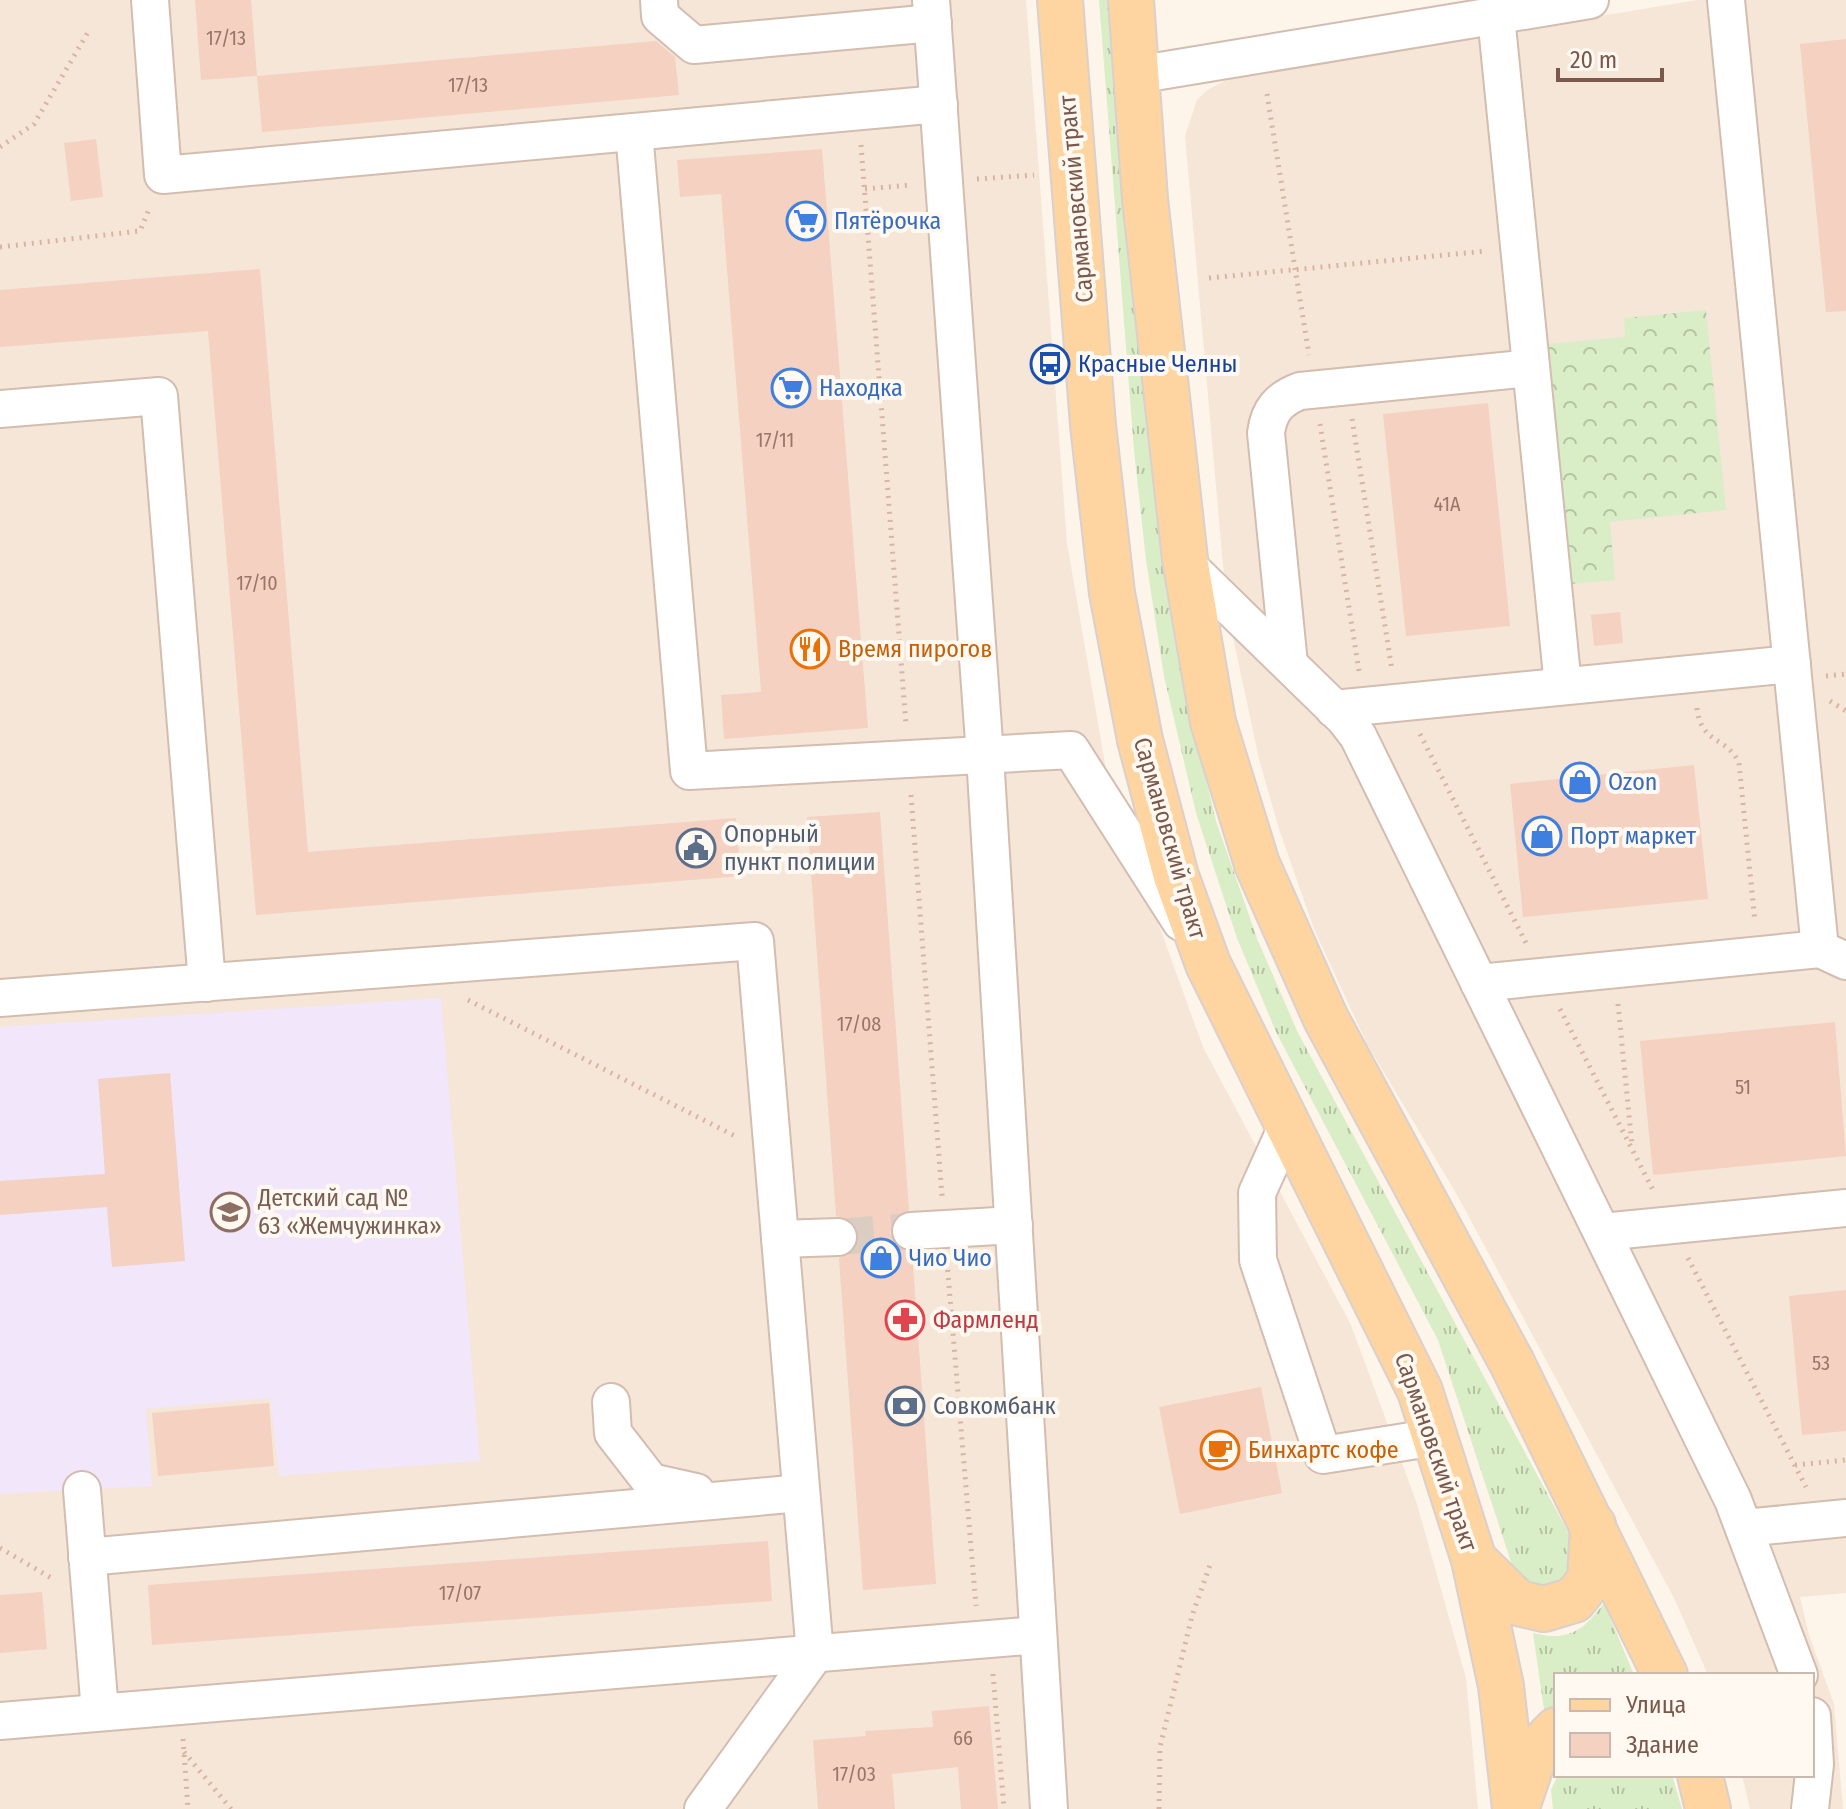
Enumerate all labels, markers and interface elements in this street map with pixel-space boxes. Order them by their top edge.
house number: 17/13 [206,26,246,50]
scale bar [1558,32,1662,82]
text: 20 m [1570,46,1617,74]
house number: 17/13 [448,73,488,97]
street label: Сармановский тракт [1053,94,1099,304]
supermarket icon: Пятёрочка [785,200,827,242]
place label: Пятёрочка [834,207,941,235]
bus stop icon: Красные Челны [1029,343,1071,385]
place label: Красные Челны [1078,350,1238,378]
supermarket icon: Находка [770,367,812,409]
place label: Находка [819,374,903,402]
house number: 17/11 [756,428,794,452]
house number: 41А [1434,492,1461,516]
house number: 17/10 [236,571,278,595]
restaurant icon: Время пирогов [789,628,831,670]
place label: Время пирогов [838,635,992,663]
street label: Сармановский тракт [1128,734,1212,942]
shop icon: Ozon [1559,761,1601,803]
place label: Ozon [1608,768,1657,796]
shop icon: Порт маркет [1521,815,1563,857]
place label: Опорный пункт полиции [724,820,876,876]
place label: Порт маркет [1570,822,1696,850]
public building icon: Опорный пункт полиции [675,827,717,869]
house number: 17/08 [837,1012,881,1036]
house number: 51 [1735,1075,1751,1099]
place label: Детский сад № 63 «Жемчужинка» [257,1184,442,1240]
school or university icon: Детский сад № 63 «Жемчужинка» [209,1191,251,1233]
shop icon: Чио Чио [860,1237,902,1279]
place label: Чио Чио [909,1244,992,1272]
pharmacy icon: Фармленд [884,1299,926,1341]
place label: Фармленд [933,1306,1039,1334]
street label: Сармановский тракт [1389,1349,1483,1555]
house number: 53 [1812,1351,1830,1375]
bank icon: Совкомбанк [884,1385,926,1427]
place label: Совкомбанк [933,1392,1056,1420]
cafe icon: Бинхартс кофе [1199,1429,1241,1471]
place label: Бинхартс кофе [1248,1436,1399,1464]
house number: 17/07 [439,1581,481,1605]
legend [1554,1673,1814,1777]
text: Улица [1625,1691,1686,1719]
house number: 66 [953,1726,973,1750]
text: Здание [1626,1731,1699,1759]
house number: 17/03 [832,1762,876,1786]

